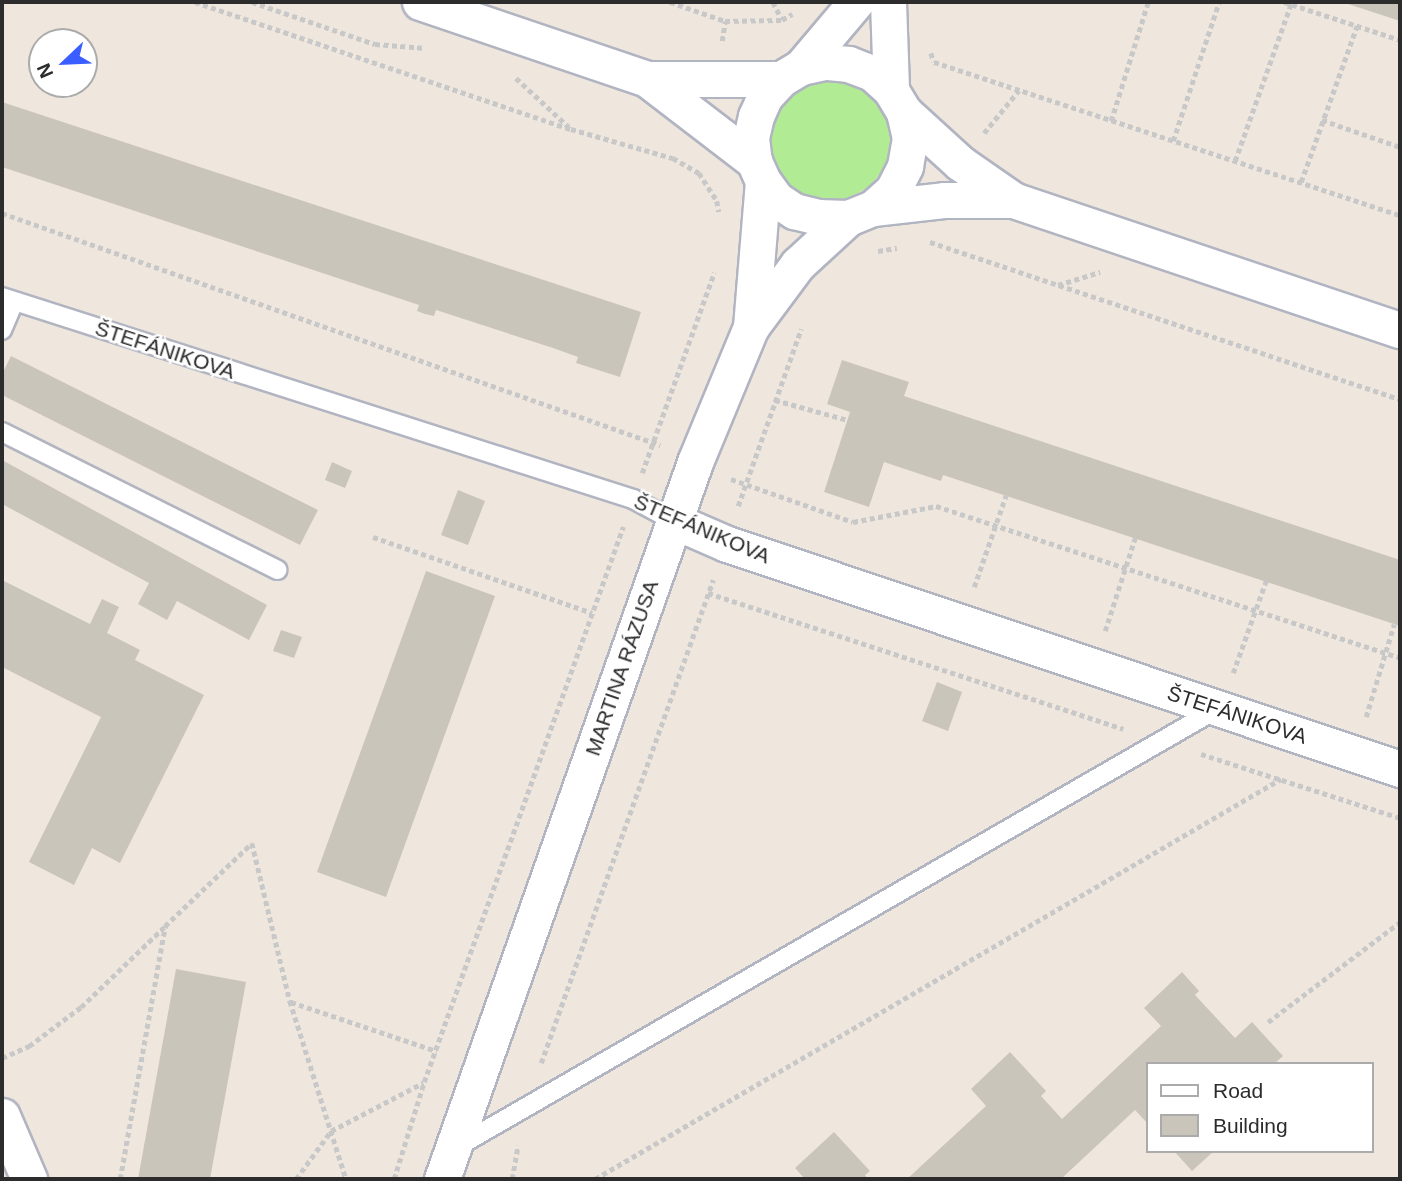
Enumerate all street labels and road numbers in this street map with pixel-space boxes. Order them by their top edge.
street label: ŠTEFÁNIKOVA [92,316,238,384]
street label: ŠTEFÁNIKOVA [630,489,774,569]
street label: MARTINA RÁZUSA [580,576,664,760]
street label: ŠTEFÁNIKOVA [1164,681,1310,749]

